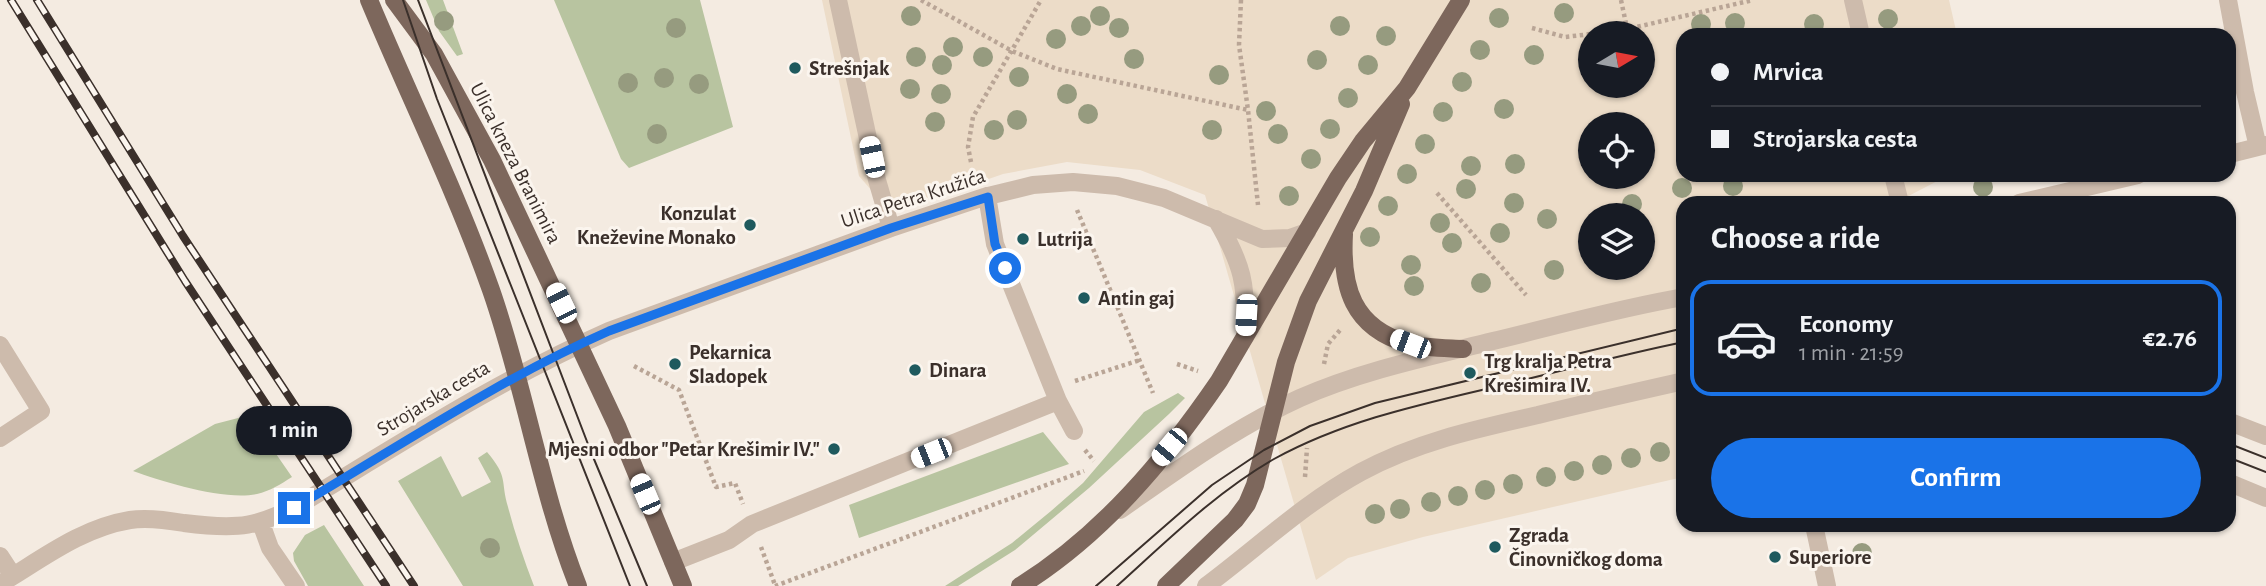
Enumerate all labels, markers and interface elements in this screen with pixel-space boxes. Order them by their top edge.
north arrow [1578,21,1656,98]
map controls [1578,21,1655,280]
place label: Strešnjak [809,58,890,79]
text: Mrvica [1753,59,1823,85]
marker: Strešnjak [787,60,803,76]
street label: Ulica kneza Branimira [466,79,565,247]
button: locate [1578,112,1655,189]
text: Strojarska cesta [1753,126,1918,152]
car [858,134,887,180]
street label: Ulica Petra Kružića [838,165,988,232]
place label: Konzulat Kneževine Monako [577,203,736,248]
button: layers [1578,203,1655,280]
marker: Konzulat Kneževine Monako [742,217,758,233]
text: Choose a ride [1711,222,1880,254]
place label: Lutrija [1037,229,1093,250]
marker: Lutrija [1015,231,1031,247]
route start [989,252,1021,284]
car [543,280,580,326]
place label: Antin gaj [1098,288,1175,309]
marker: Antin gaj [1076,290,1092,306]
car [1235,293,1258,337]
icon: car [1715,307,1778,370]
text: Economy [1799,311,1893,337]
text: €2.76 [2143,325,2197,351]
car [1387,327,1434,361]
place label: Pekarnica Sladopek [689,342,772,387]
text: 1 min · 21:59 [1799,342,1903,365]
place label: Trg kralja Petra Krešimira IV. [1484,351,1612,396]
street label: Strojarska cesta [373,356,494,440]
marker: Pekarnica Sladopek [667,356,683,372]
place label: Dinara [929,360,987,381]
marker: Dinara [907,362,923,378]
marker: Trg kralja Petra Krešimira IV. [1462,365,1478,381]
callout: 1 min [236,406,352,456]
text: 1 min [270,419,318,442]
car [1148,424,1191,470]
car [908,435,955,471]
button: Confirm [1711,438,2201,518]
place label: Mjesni odbor "Petar Krešimir IV." [548,439,820,460]
marker: Mjesni odbor "Petar Krešimir IV." [826,441,842,457]
car [628,471,663,517]
route end [278,492,310,524]
place label: Zgrada Činovničkog doma [1509,525,1663,570]
marker: Zgrada Činovničkog doma [1487,539,1503,555]
place label: Superiore [1789,547,1872,568]
marker: Superiore [1767,549,1783,565]

